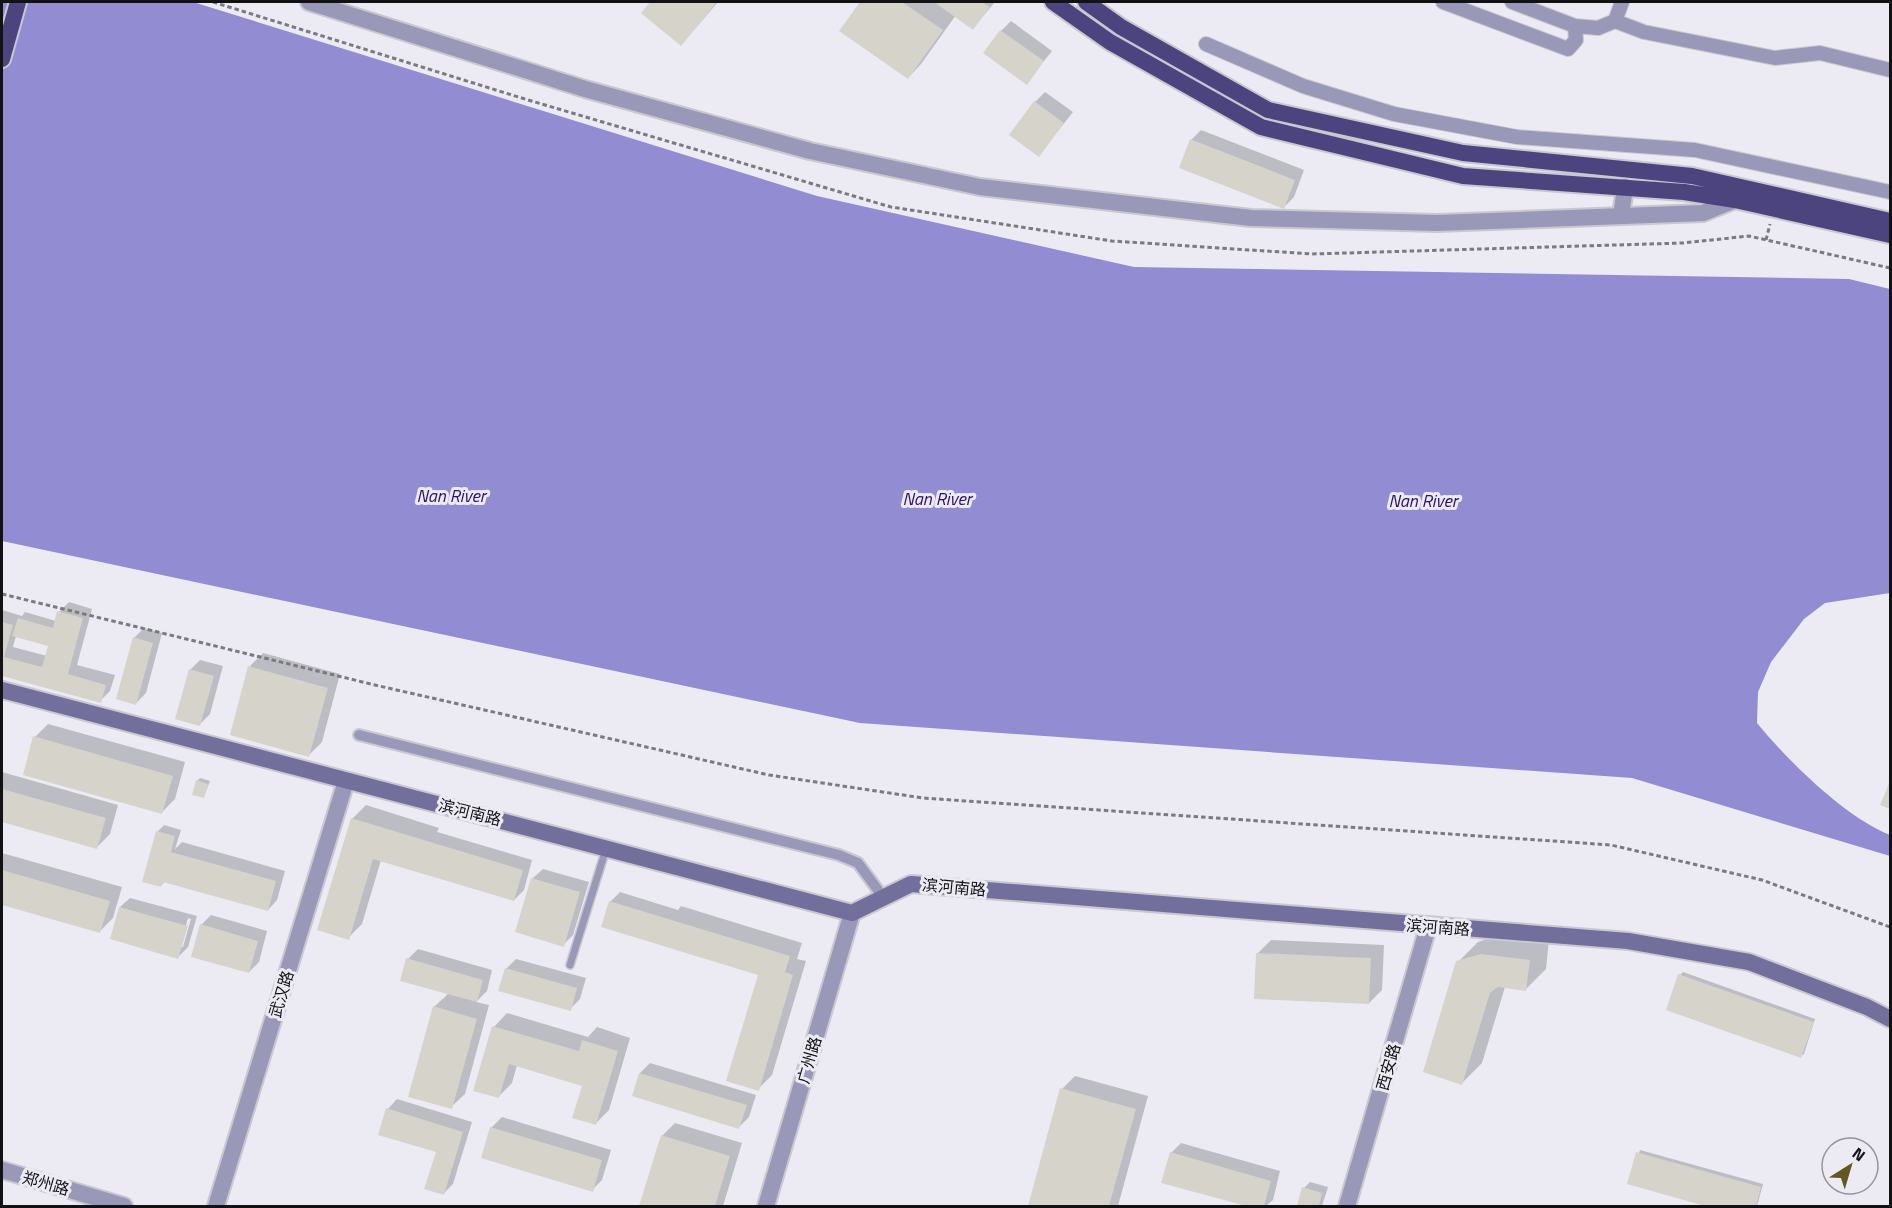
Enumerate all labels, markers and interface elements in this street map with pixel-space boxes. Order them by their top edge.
water label: Nan River [417,482,488,509]
water label: Nan River [903,485,974,512]
water label: Nan River [1389,487,1460,514]
street label: 滨河南路 [436,793,504,831]
street label: 滨河南路 [921,872,987,902]
street label: 滨河南路 [1405,913,1471,941]
street label: 武汉路 [263,968,299,1020]
street label: 广州路 [791,1034,827,1086]
street label: 西安路 [1370,1041,1406,1093]
north arrow [1820,1136,1880,1196]
text: N [1847,1141,1871,1167]
street label: 郑州路 [20,1165,72,1201]

